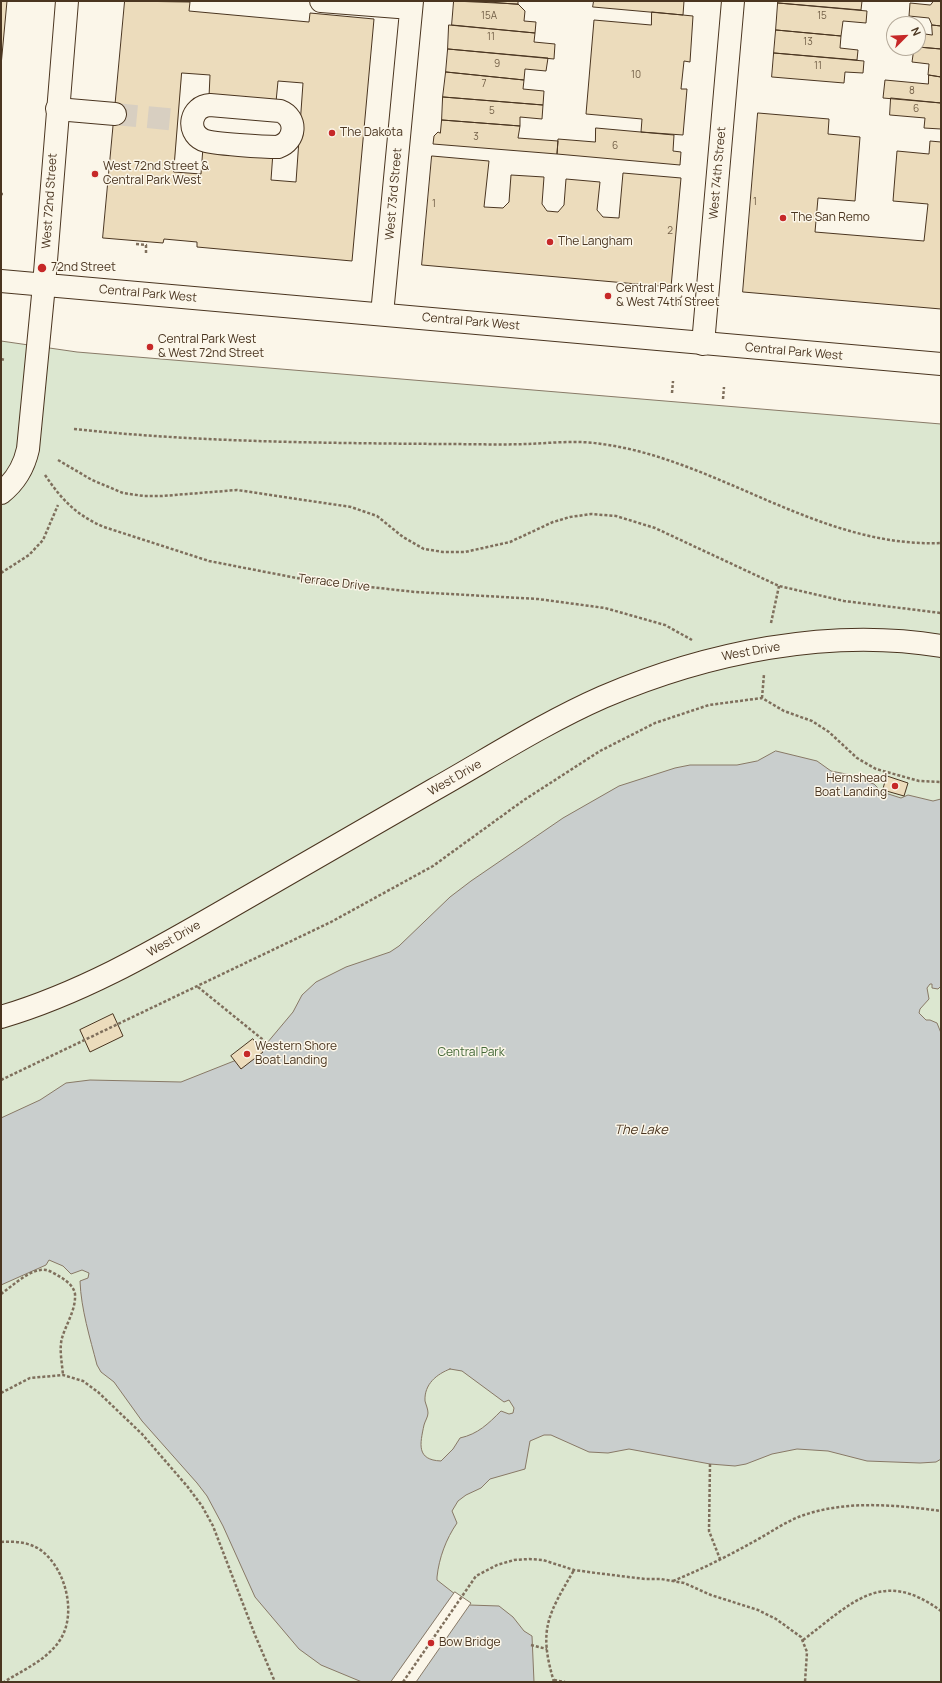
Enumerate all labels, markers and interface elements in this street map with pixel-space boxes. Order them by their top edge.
house number: 15A [481,10,497,22]
house number: 15 [817,10,827,22]
north arrow [886,16,926,56]
text: N [908,25,925,38]
house number: 11 [487,31,495,43]
house number: 13 [803,36,813,48]
house number: 9 [494,58,500,70]
house number: 11 [814,60,822,72]
house number: 10 [631,69,641,81]
house number: 7 [481,78,487,90]
house number: 8 [909,85,915,97]
house number: 6 [913,103,919,115]
house number: 5 [489,105,495,117]
place label: The Dakota [340,126,403,140]
street label: West 74th Street [707,126,729,220]
marker: The Dakota [327,128,337,138]
house number: 3 [473,131,479,143]
house number: 6 [612,140,618,152]
street label: West 73rd Street [383,147,405,241]
street label: West 72nd Street [39,153,61,249]
place label: West 72nd Street & Central Park West [103,160,209,188]
marker: West 72nd Street & Central Park West [90,169,100,179]
house number: 1 [753,196,757,208]
house number: 1 [432,198,436,210]
place label: The San Remo [791,211,870,225]
marker: The San Remo [778,213,788,223]
house number: 2 [667,225,673,237]
place label: The Langham [558,235,633,249]
marker: The Langham [545,237,555,247]
place label: 72nd Street [51,261,116,275]
marker: 72nd Street [36,262,48,274]
place label: Central Park West & West 74th Street [616,282,719,310]
street label: Central Park West [98,283,198,305]
marker: Central Park West & West 74th Street [603,291,613,301]
street label: Central Park West [421,311,521,333]
place label: Central Park West & West 72nd Street [158,333,264,361]
street label: Central Park West [744,341,844,363]
marker: Central Park West & West 72nd Street [145,342,155,352]
street label: Terrace Drive [297,571,371,595]
street label: West Drive [721,640,781,664]
street label: West Drive [426,757,484,799]
place label: Hernshead Boat Landing [815,772,887,800]
marker: Hernshead Boat Landing [890,781,900,791]
street label: West Drive [145,918,203,960]
place label: Western Shore Boat Landing [255,1040,337,1068]
park label: Central Park [437,1046,505,1060]
marker: Western Shore Boat Landing [242,1049,252,1059]
water label: The Lake [614,1122,668,1138]
place label: Bow Bridge [439,1636,501,1650]
marker: Bow Bridge [426,1638,436,1648]

